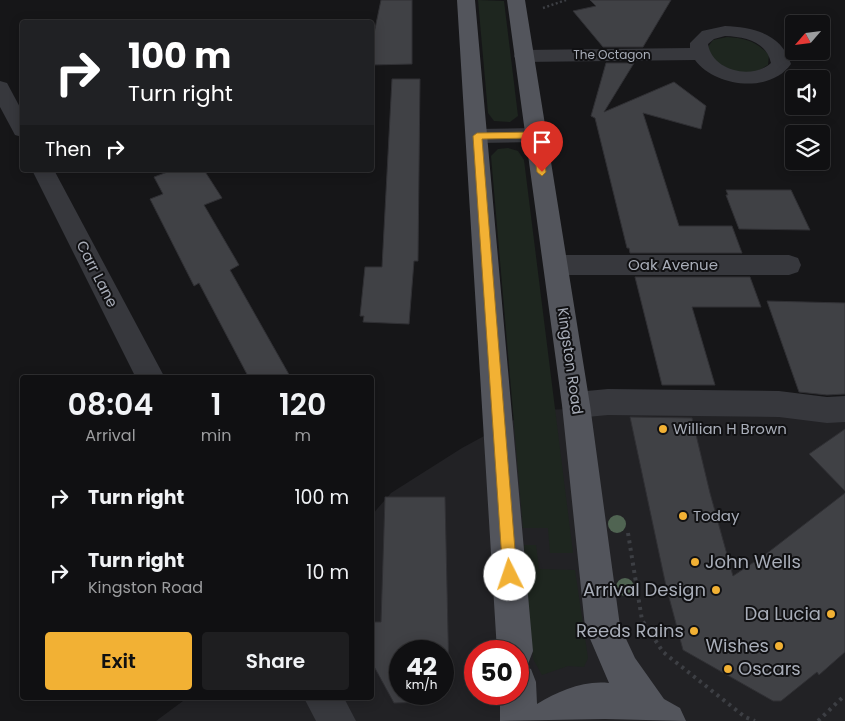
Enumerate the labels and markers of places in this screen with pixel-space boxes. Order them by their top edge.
pin [521,121,563,172]
place label: Willian H Brown [673,418,787,439]
marker: Willian H Brown [657,423,669,435]
place label: Today [693,505,740,526]
marker: Today [677,510,689,522]
place label: John Wells [705,549,801,574]
marker: John Wells [689,556,701,568]
place label: Arrival Design [583,577,706,602]
marker: Arrival Design [710,584,722,596]
place label: Da Lucia [744,601,821,626]
marker: Da Lucia [825,608,837,620]
place label: Reeds Rains [576,618,684,643]
marker: Reeds Rains [688,625,700,637]
place label: Wishes [706,633,769,658]
marker: Wishes [773,640,785,652]
place label: Oscars [738,656,801,681]
marker: Oscars [722,663,734,675]

